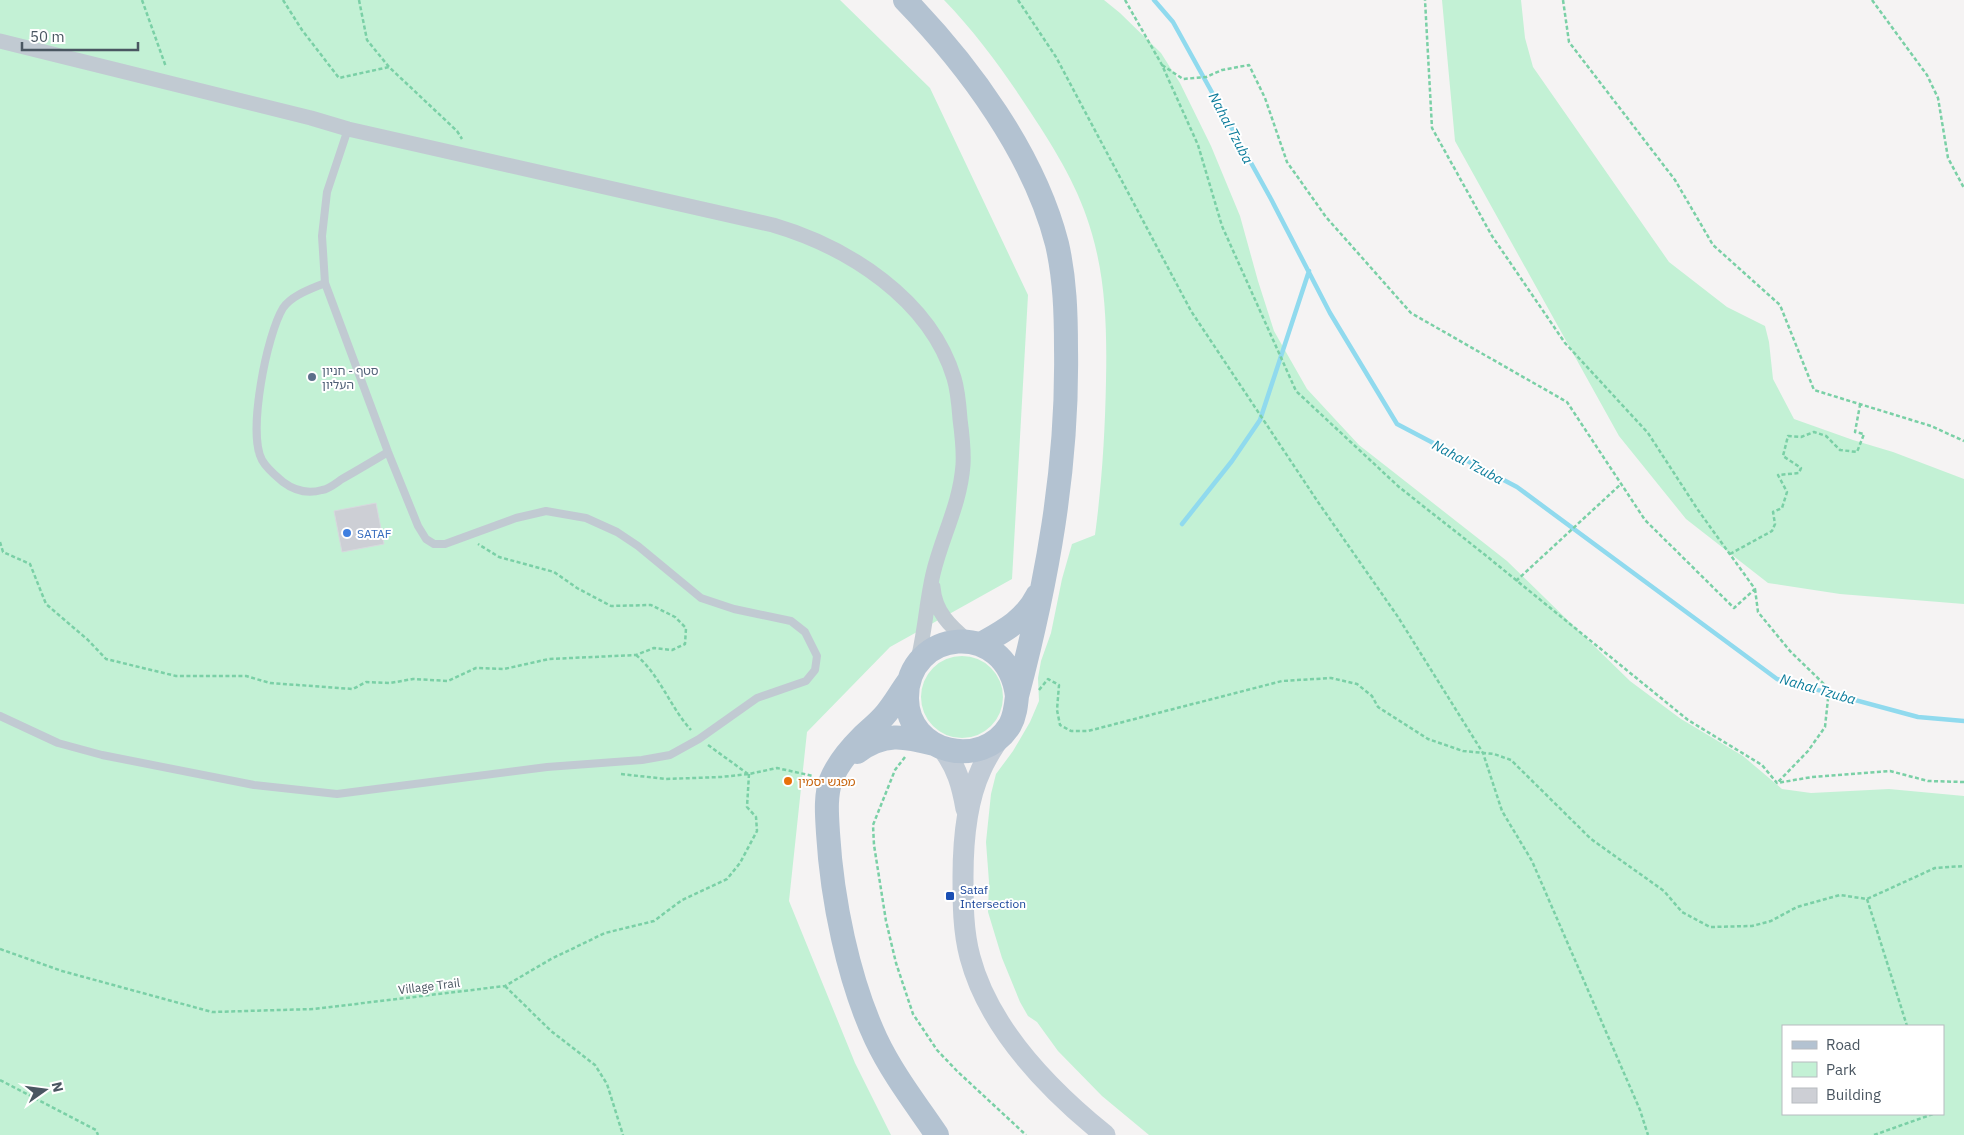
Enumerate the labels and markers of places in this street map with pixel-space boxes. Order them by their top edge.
place label: סטף - חניון העליון [322,363,379,392]
marker: סטף - חניון העליון [306,371,318,383]
place label: SATAF [357,526,392,541]
marker: SATAF [341,527,353,539]
place label: מפגש יסמין [798,774,856,789]
marker: מפגש יסמין [782,775,794,787]
place label: Sataf Intersection [960,882,1026,911]
marker: Sataf Intersection [944,890,956,902]

